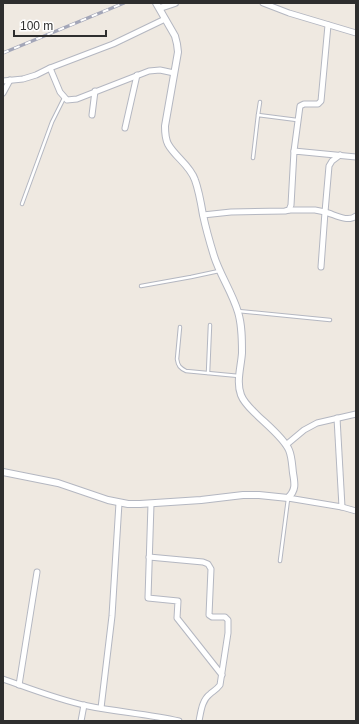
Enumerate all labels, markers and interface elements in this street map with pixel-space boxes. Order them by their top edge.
scale bar [14,12,106,38]
text: 100 m [20,19,53,33]

